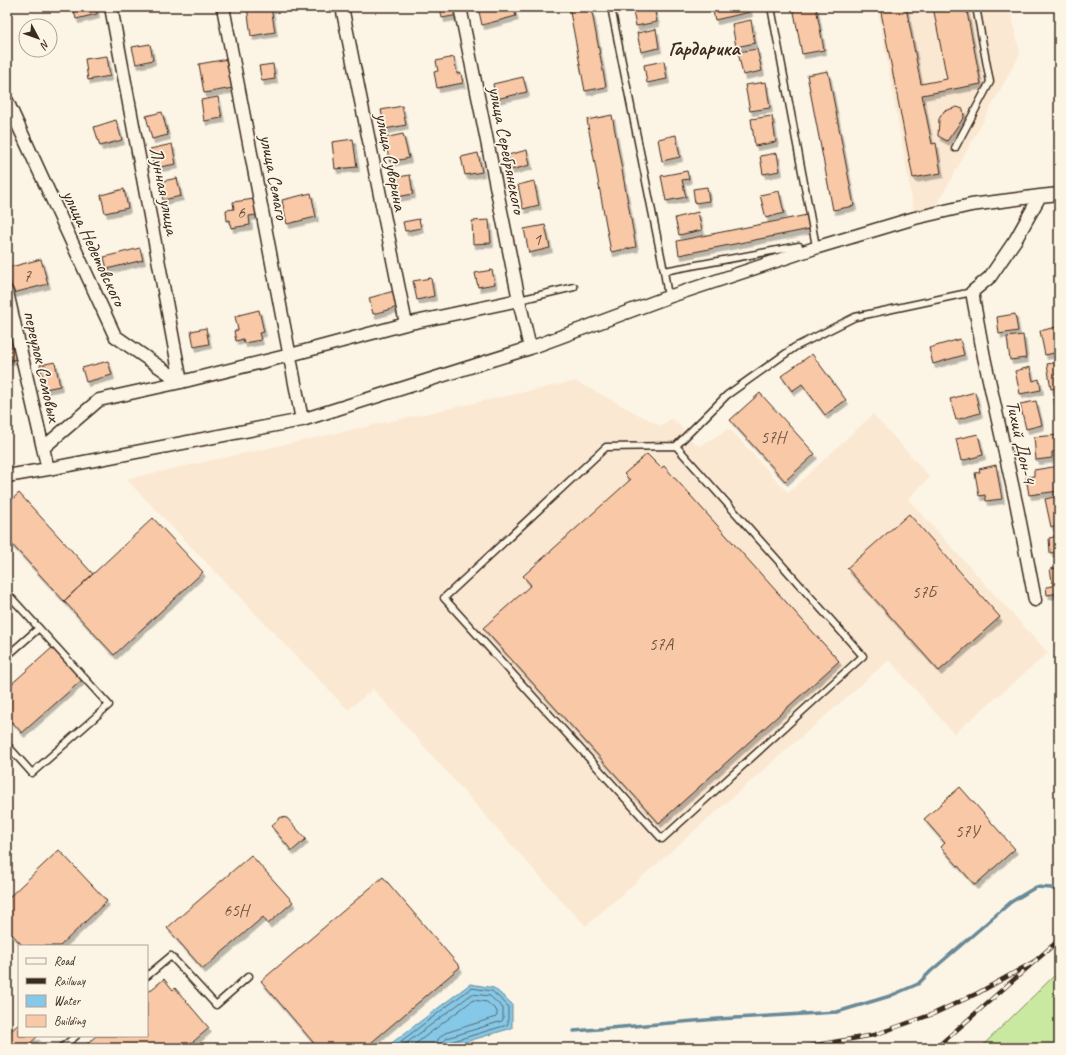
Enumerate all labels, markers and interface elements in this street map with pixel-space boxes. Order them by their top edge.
north arrow [18,18,58,58]
district label: Гардарика [669,36,742,61]
text: N [37,37,53,53]
street label: улица Серебрянского [483,83,532,218]
street label: улица Суворина [370,110,413,214]
street label: улица Семаго [254,132,294,223]
street label: Лунная улица [144,145,185,239]
street label: улица Недетовского [56,185,132,312]
house number: 6 [237,202,246,223]
house number: 1 [533,229,542,250]
house number: 7 [23,266,32,287]
street label: переулок Сомовых [18,308,67,425]
street label: Тихий Дон-4 [1000,398,1042,488]
house number: 57Н [761,427,789,448]
house number: 57Б [912,582,939,603]
house number: 57А [649,634,674,655]
house number: 57У [955,821,982,842]
house number: 65Н [224,900,252,921]
legend [18,945,148,1037]
text: Road [54,953,76,969]
text: Railway [54,973,86,989]
text: Water [54,993,82,1009]
text: Building [54,1013,86,1029]

